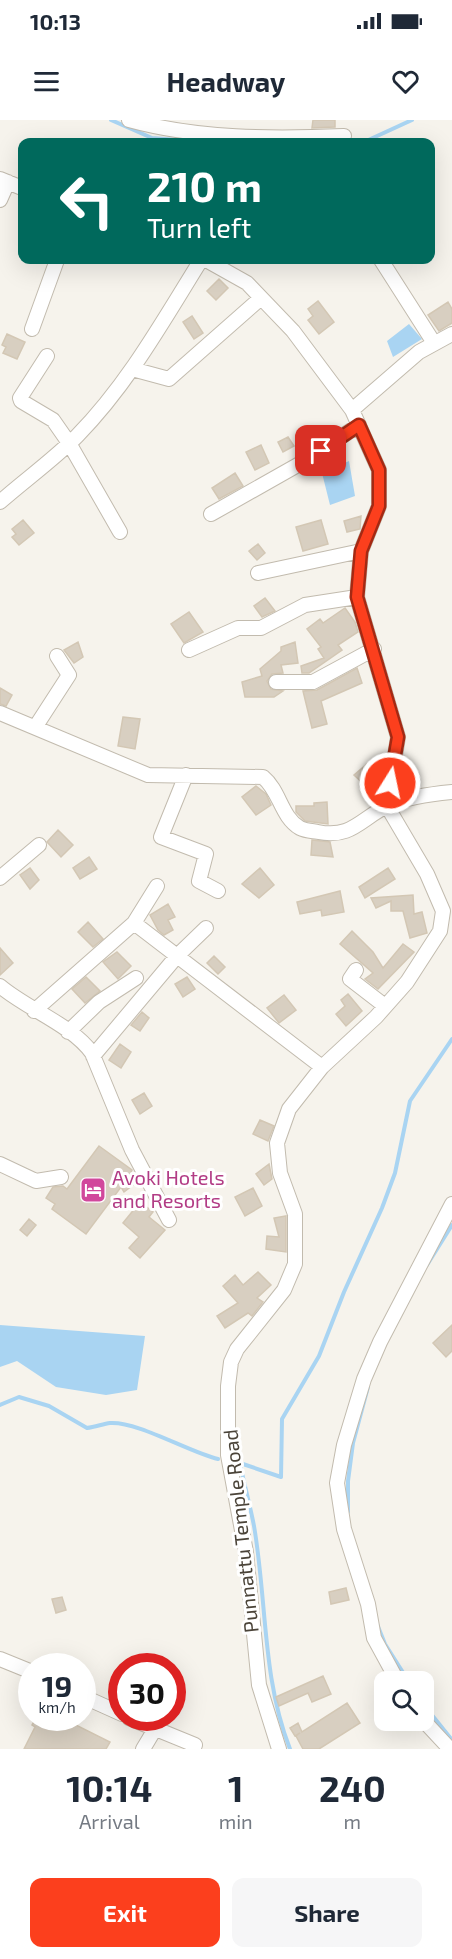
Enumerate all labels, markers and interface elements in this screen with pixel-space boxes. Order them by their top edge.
text: 10:13 [30,8,81,34]
icon: menu [30,65,63,98]
text: Headway [167,65,285,97]
icon: heart [389,65,422,98]
text: 210 m [147,160,262,210]
icon: left [48,162,126,240]
text: Turn left [147,211,251,243]
pin [295,425,346,476]
icon: arrive [304,434,337,467]
position arrow [358,751,422,815]
place label: Avoki Hotels and Resorts [112,1165,225,1212]
hotel icon: Avoki Hotels and Resorts [78,1175,108,1205]
street label: Punnattu Temple Road [217,1428,263,1634]
speed limit sign: 30 [108,1653,186,1731]
text: 19 [42,1667,72,1703]
map controls [374,1671,434,1731]
button: search [374,1671,434,1731]
text: km/h [38,1698,76,1716]
text: 10:14 [66,1766,152,1809]
text: 1 [228,1766,243,1809]
text: 240 [319,1766,386,1809]
text: Arrival [79,1809,140,1833]
text: min [219,1809,253,1833]
text: m [344,1809,361,1833]
button: Exit [30,1878,220,1947]
button: Share [232,1878,422,1947]

